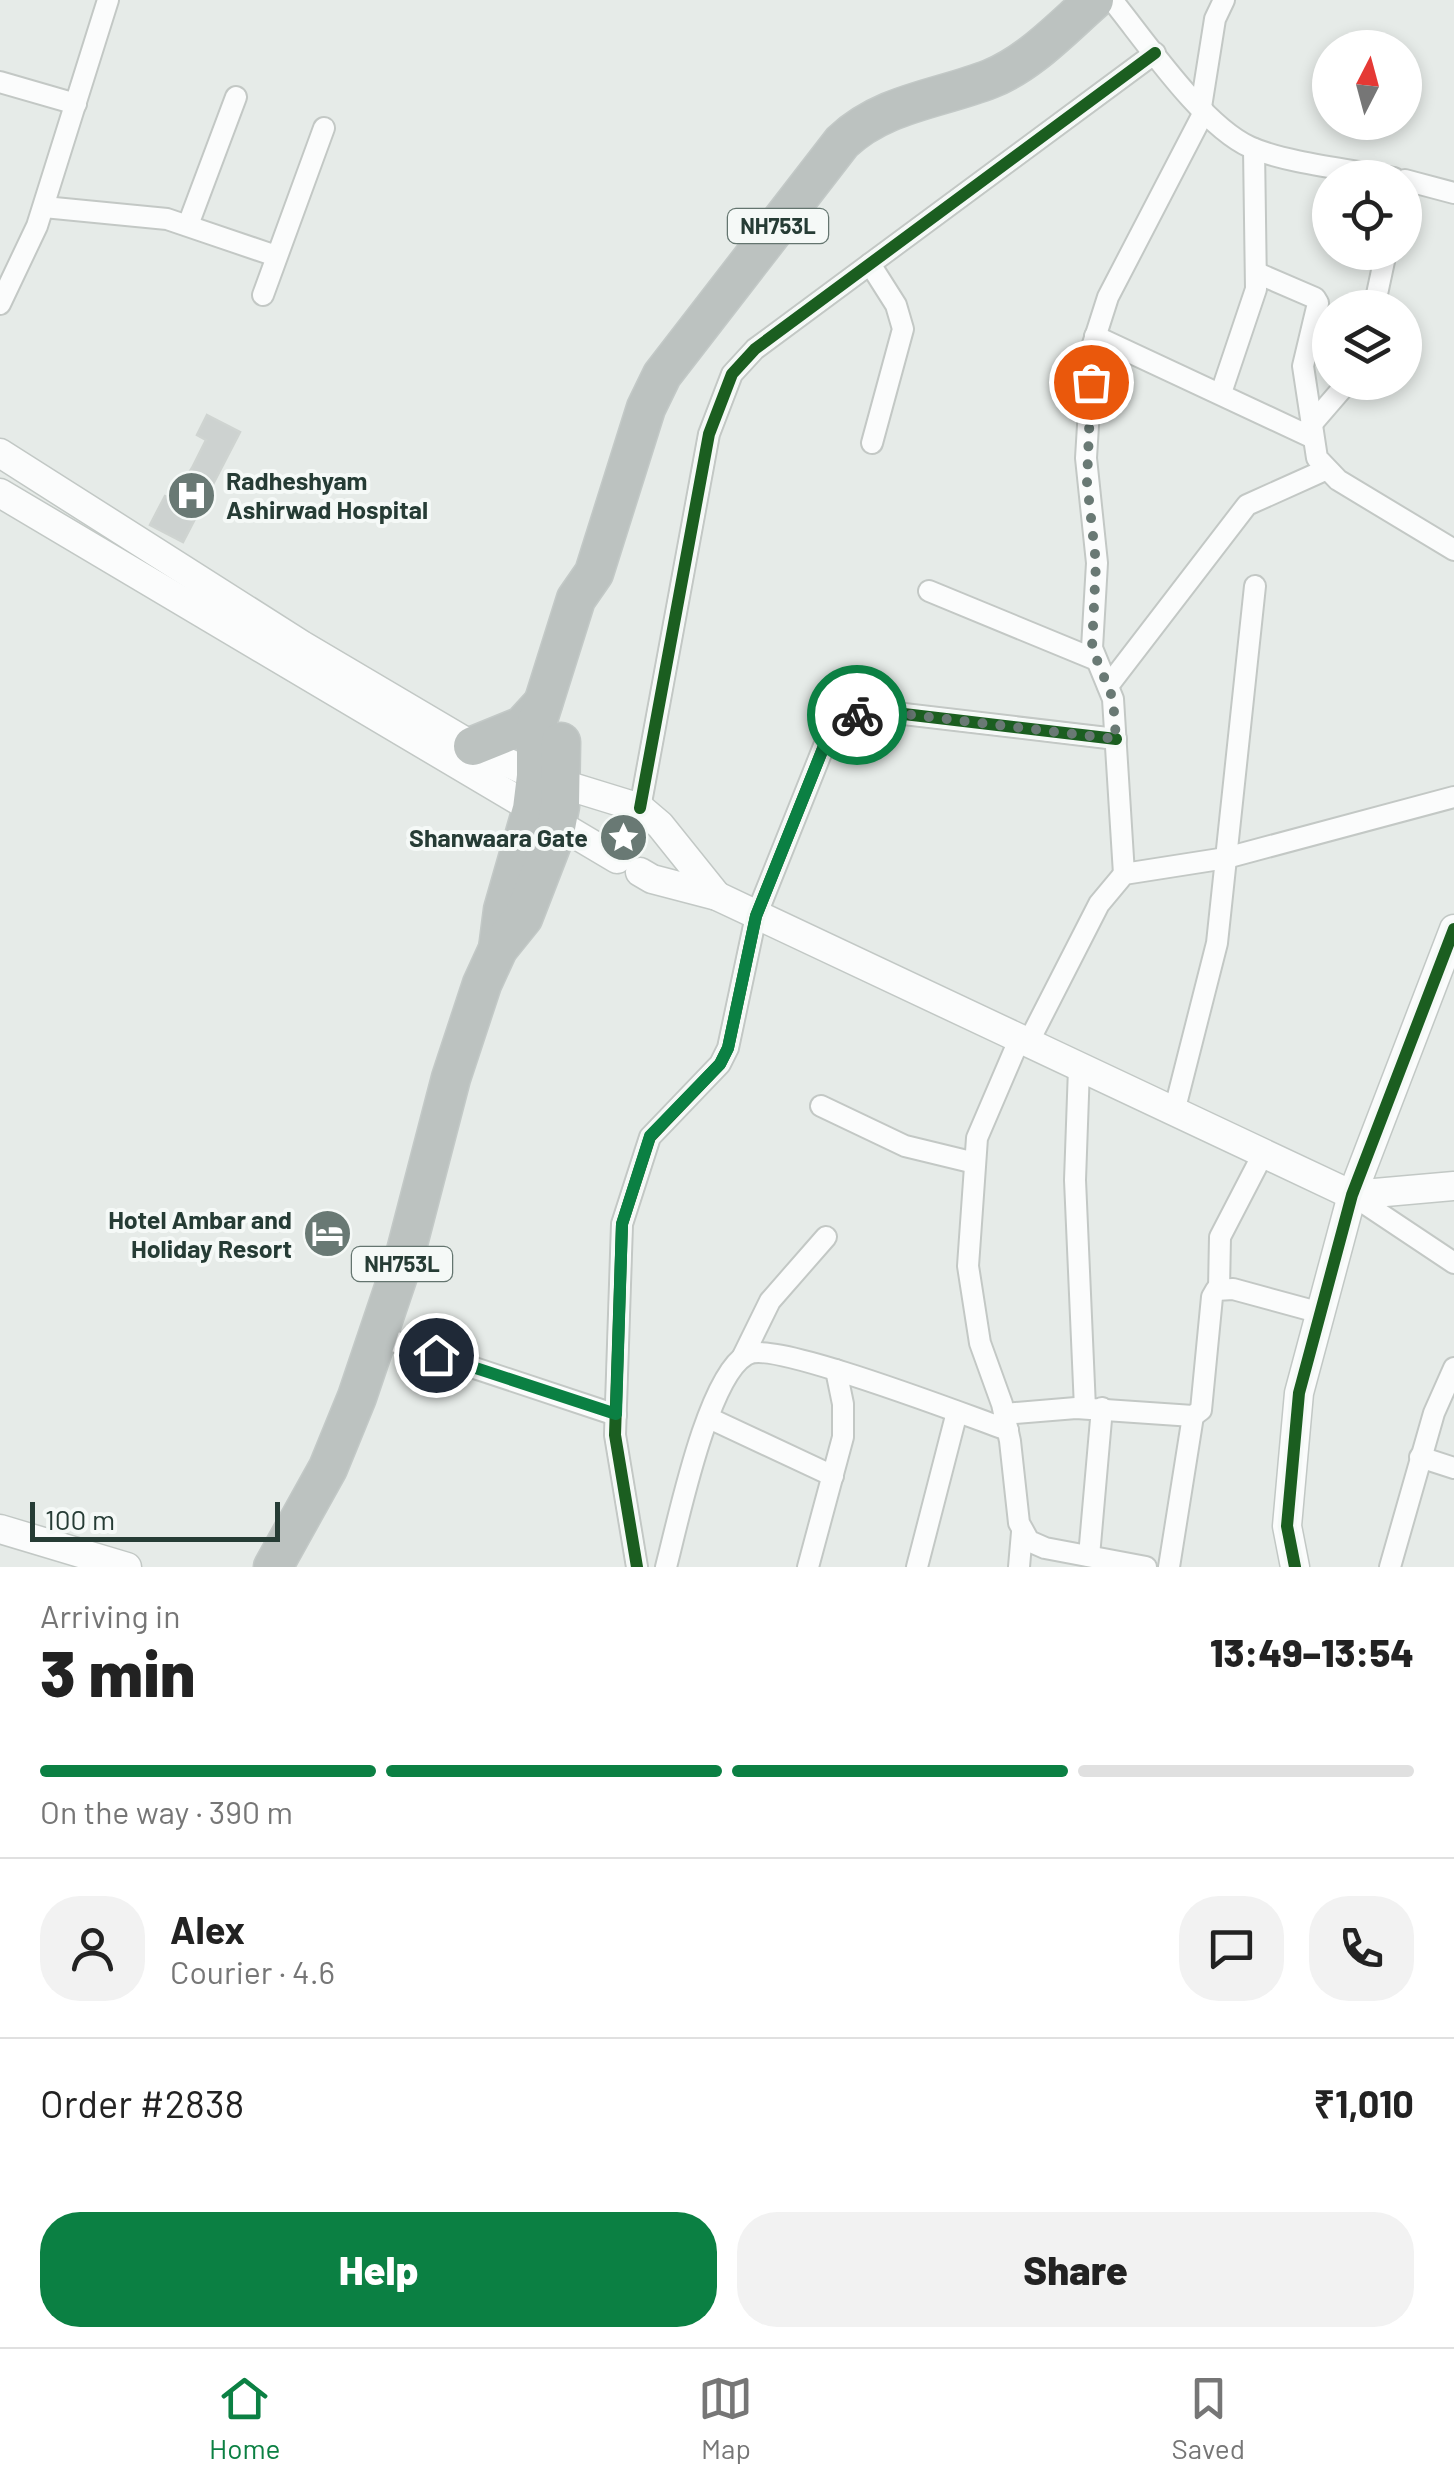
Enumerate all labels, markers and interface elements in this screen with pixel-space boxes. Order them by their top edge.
north arrow [1312,30,1422,140]
map controls [1312,30,1422,400]
button: locate [1312,160,1422,270]
road number: NH753L [728,209,828,243]
button: layers [1312,290,1422,400]
pin [1049,340,1134,425]
icon: bag [1064,355,1119,410]
place label: Radheshyam Ashirwad Hospital [226,465,428,524]
hospital icon: Radheshyam Ashirwad Hospital [165,469,217,521]
courier [807,665,907,765]
icon: bike [830,688,885,743]
place icon: Shanwaara Gate [597,812,649,864]
place label: Shanwaara Gate [409,822,588,852]
place label: Hotel Ambar and Holiday Resort [108,1204,292,1263]
hotel icon: Hotel Ambar and Holiday Resort [301,1208,353,1260]
road number: NH753L [352,1247,452,1281]
pin [394,1313,479,1398]
icon: home [409,1328,464,1383]
scale bar [30,1497,280,1542]
text: 100 m [45,1502,115,1536]
text: Arriving in [40,1596,180,1634]
text: 13:49–13:54 [1210,1629,1414,1675]
text: 3 min [40,1632,195,1710]
text: On the way · 390 m [40,1792,293,1830]
button: person [40,1896,145,2001]
button: chat [1179,1896,1284,2001]
button: phone [1309,1896,1414,2001]
text: Alex [170,1906,245,1952]
text: Courier · 4.6 [170,1952,335,1990]
text: Order #2838 [40,2080,244,2126]
text: ₹1,010 [1313,2080,1414,2126]
button: Help [40,2212,717,2327]
button: Share [737,2212,1414,2327]
tab: Home [209,2371,280,2465]
tab: Map [698,2371,753,2465]
tab: Saved [1172,2371,1245,2465]

